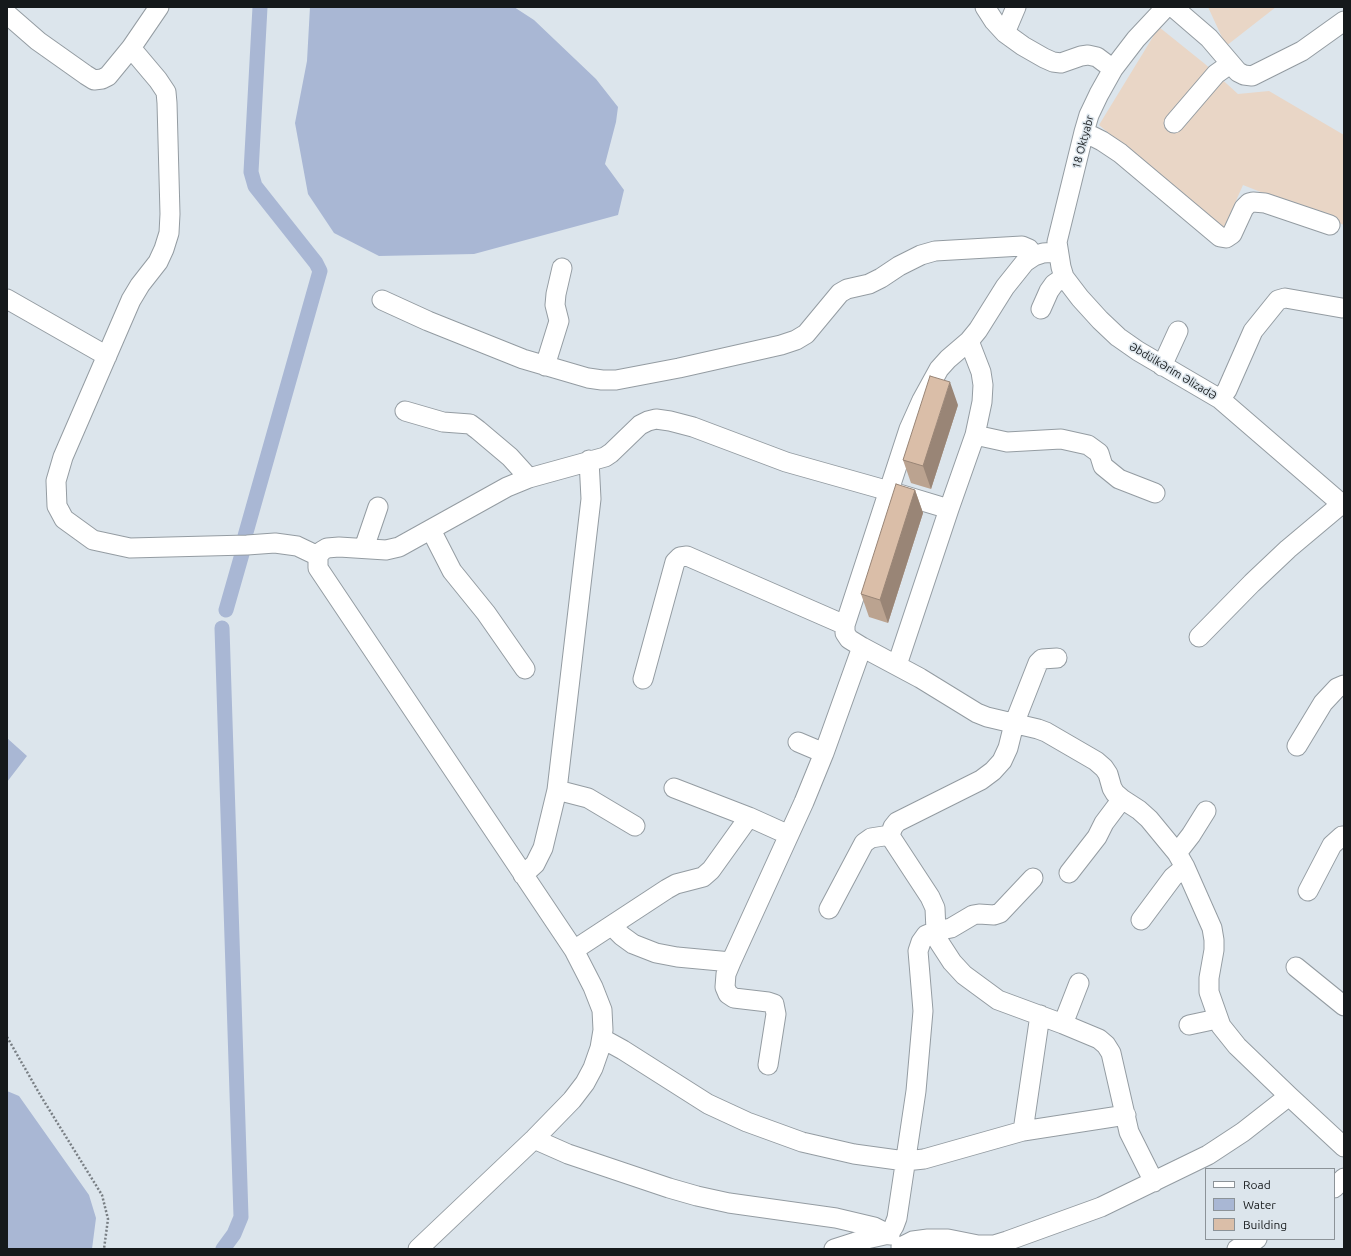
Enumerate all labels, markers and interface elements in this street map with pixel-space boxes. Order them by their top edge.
street label: 18 Oktyabr [1070,114,1096,170]
street label: Əbdülkərim Əlizadə [1127,340,1219,402]
legend [1205,1168,1335,1240]
text: Road [1243,1178,1271,1191]
text: Water [1243,1198,1276,1211]
text: Building [1243,1218,1287,1231]

